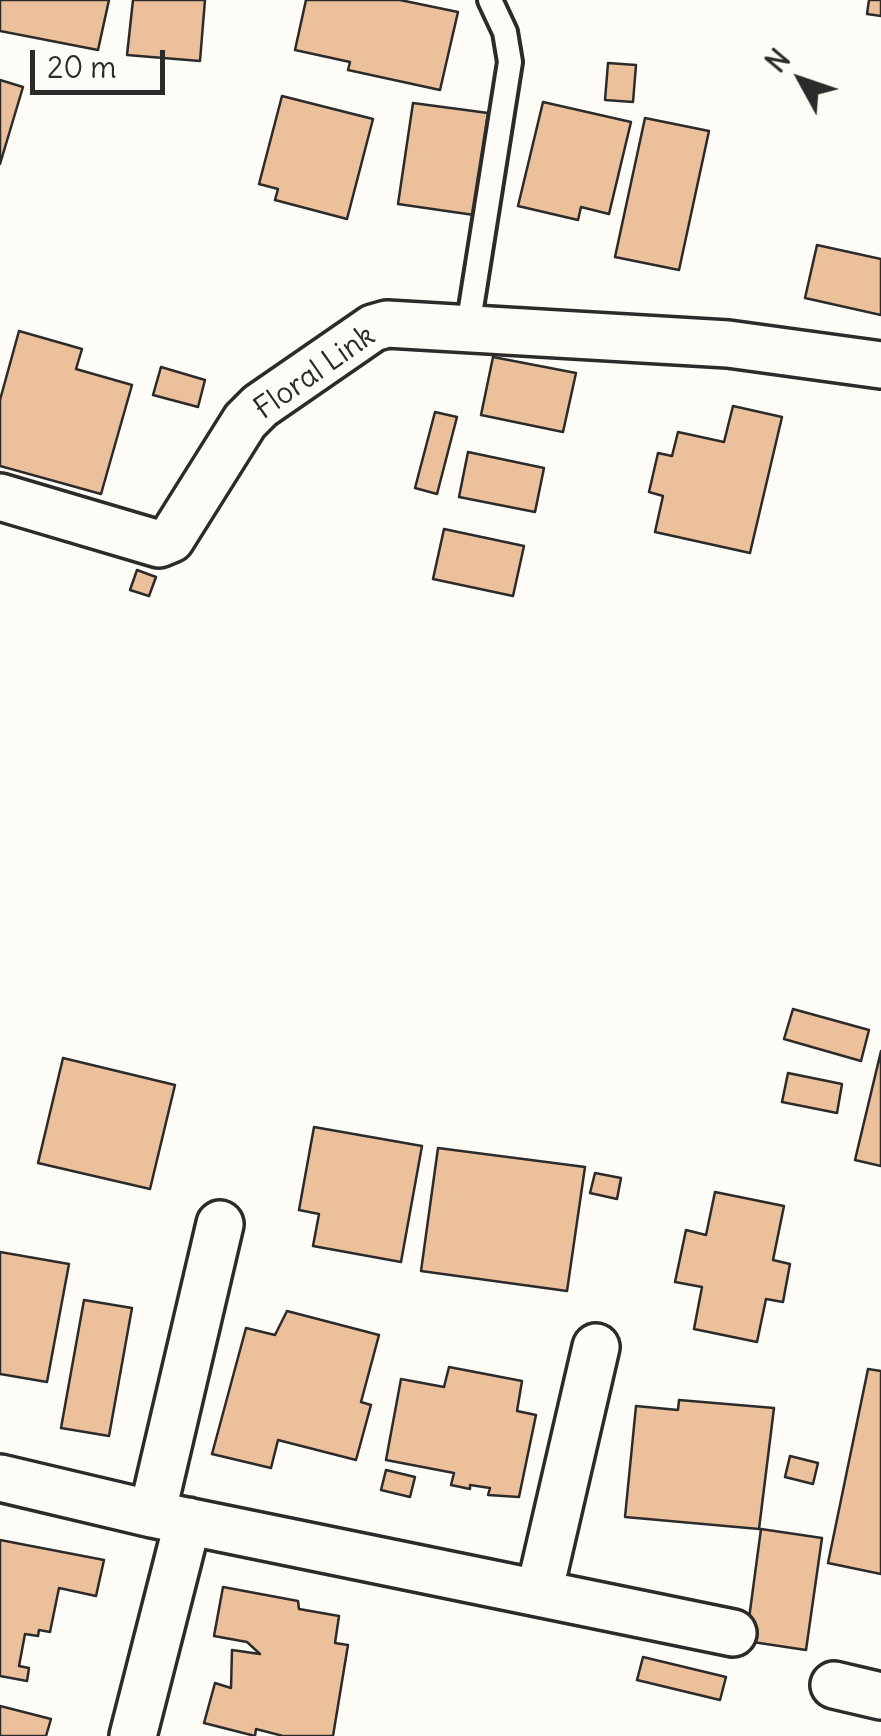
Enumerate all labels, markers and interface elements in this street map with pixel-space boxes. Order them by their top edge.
scale bar [35,30,170,92]
north arrow [751,30,851,130]
text: N [758,42,798,80]
text: 20 m [47,48,117,86]
street label: Floral Link [248,318,382,428]

